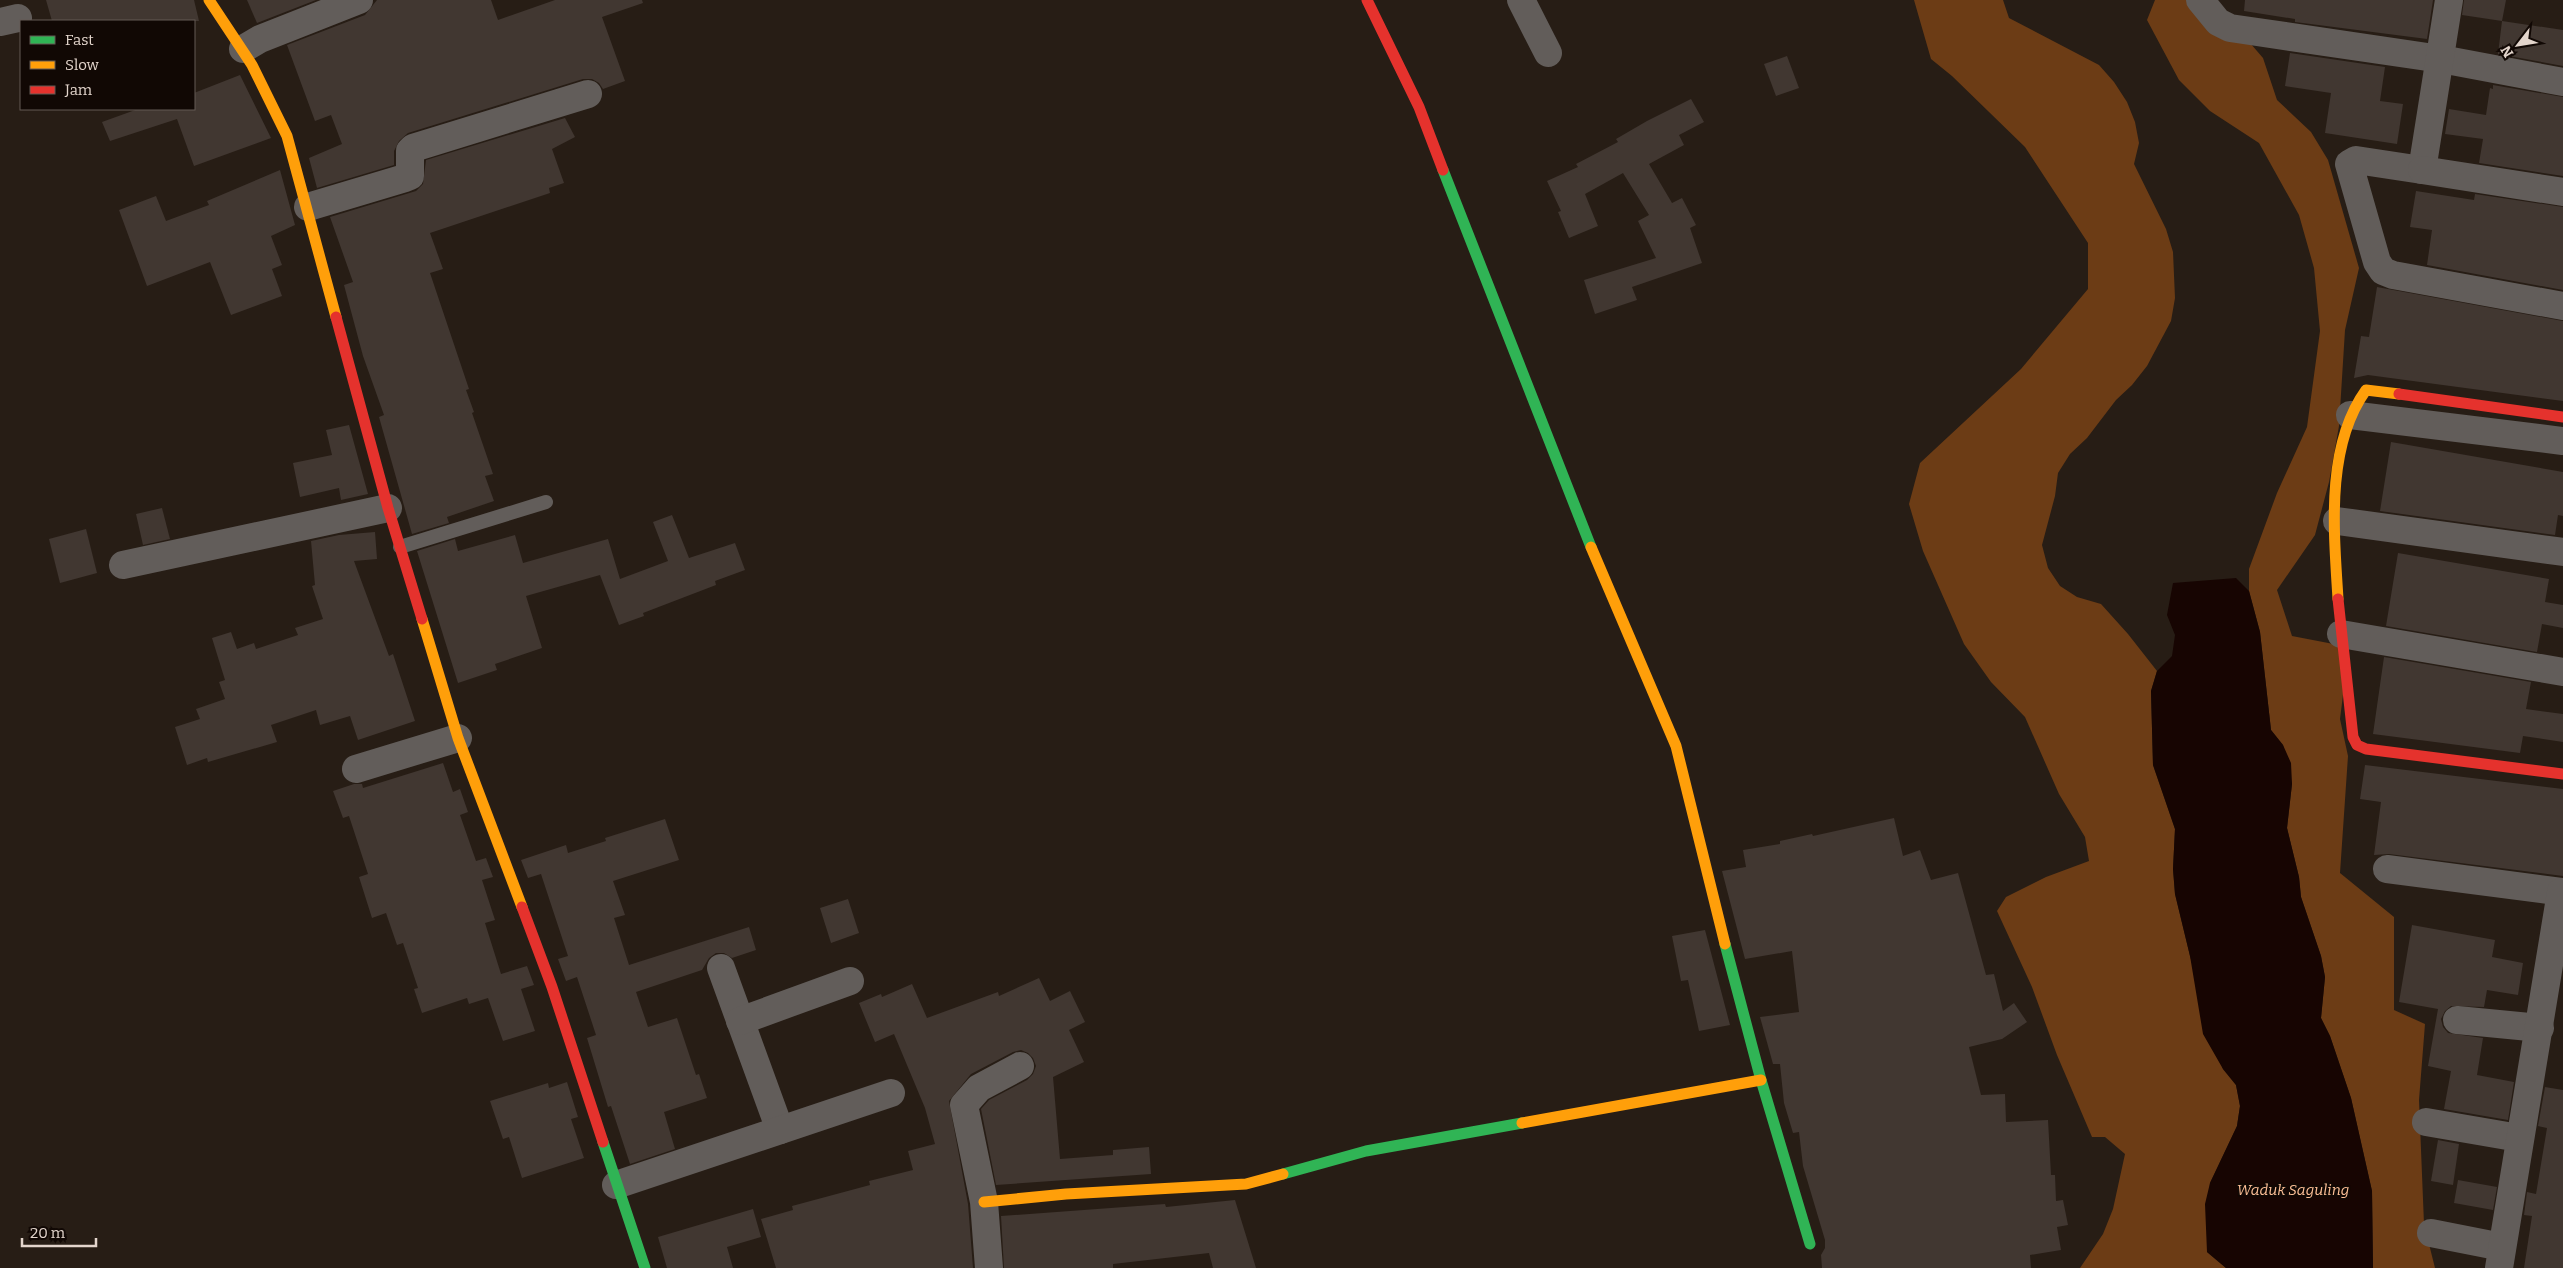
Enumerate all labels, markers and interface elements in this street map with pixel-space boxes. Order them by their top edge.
legend [20,20,195,110]
north arrow [2493,20,2543,70]
text: Fast [65,31,94,49]
text: N [2497,42,2517,60]
text: Slow [65,56,100,74]
text: Jam [64,81,93,99]
water label: Waduk Saguling [2237,1181,2349,1199]
scale bar [22,1216,96,1248]
text: 20 m [30,1224,66,1242]

